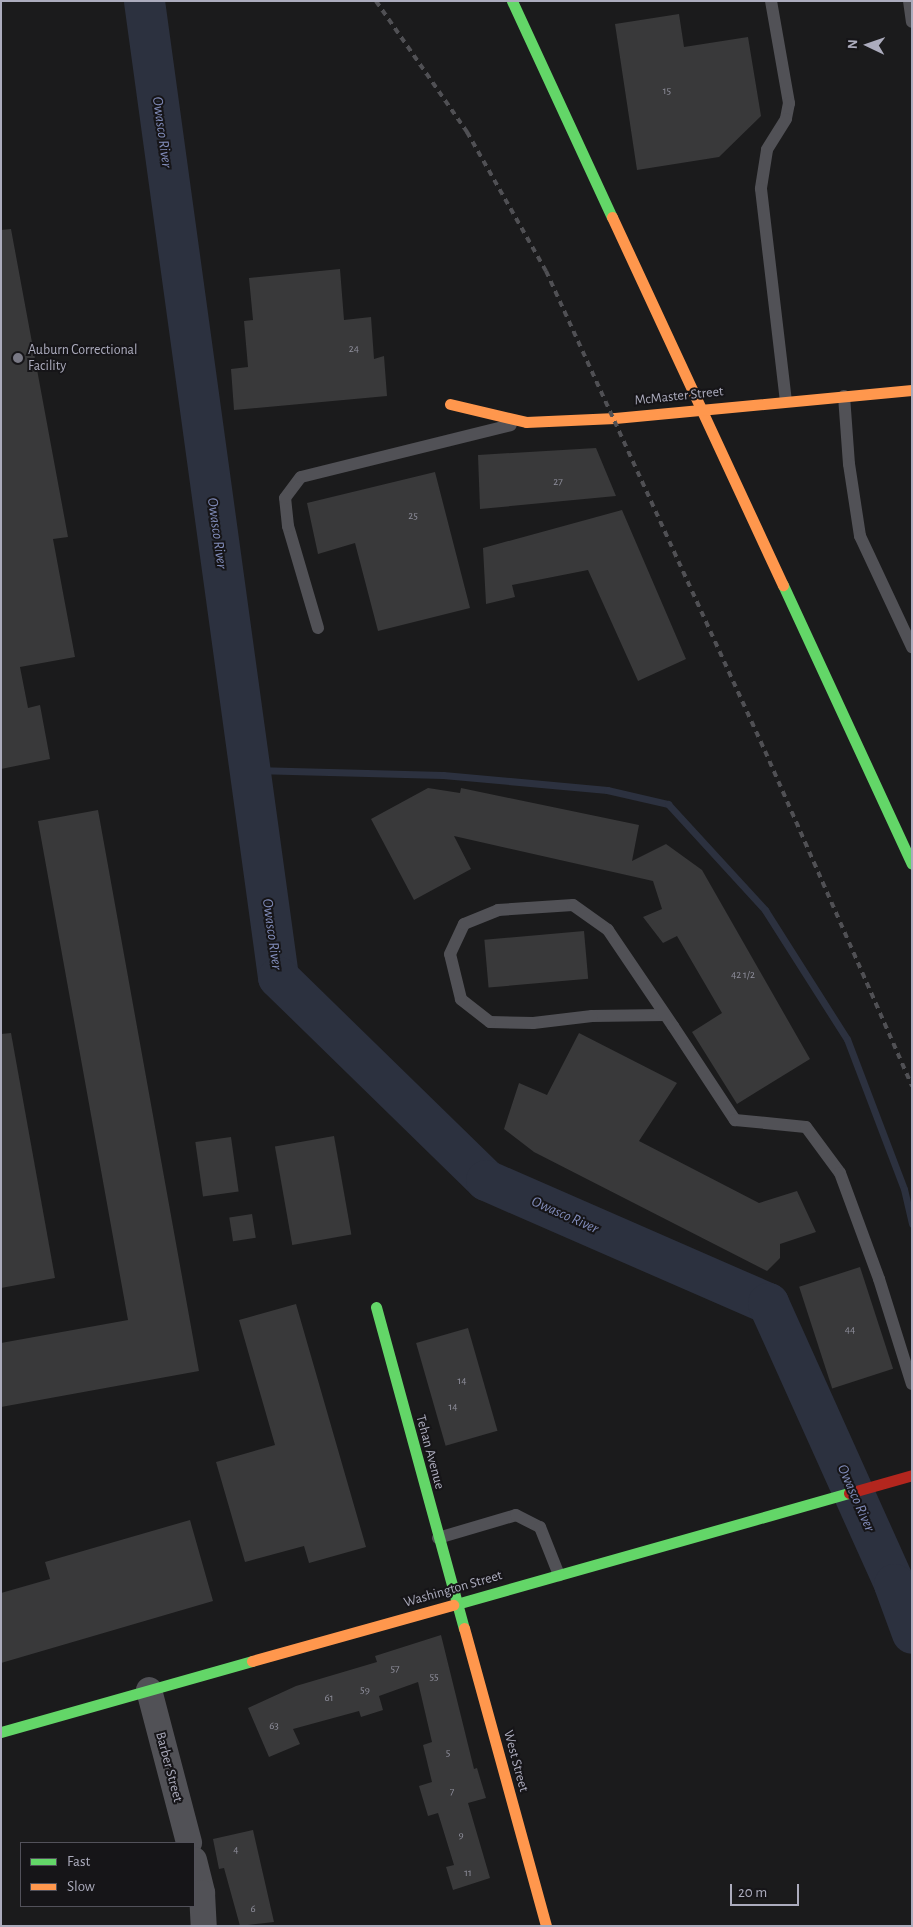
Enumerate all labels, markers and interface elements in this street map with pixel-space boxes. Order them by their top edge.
north arrow [843,20,893,70]
text: N [846,39,860,49]
house number: 15 [663,84,671,98]
water label: Owasco River [148,95,176,169]
place label: Auburn Correctional Facility [28,342,138,374]
house number: 24 [349,342,359,356]
marker: Auburn Correctional Facility [12,352,24,364]
street label: McMaster Street [634,383,724,409]
house number: 27 [553,475,563,489]
water label: Owasco River [203,496,231,570]
house number: 25 [408,509,418,523]
water label: Owasco River [258,897,286,971]
house number: 42 1/2 [731,968,755,982]
water label: Owasco River [529,1192,601,1238]
house number: 44 [845,1323,855,1337]
house number: 14 [457,1374,467,1388]
house number: 14 [448,1400,458,1414]
street label: Tehan Avenue [412,1413,448,1491]
water label: Owasco River [833,1462,879,1534]
street label: Washington Street [402,1567,504,1611]
house number: 57 [390,1662,400,1676]
house number: 55 [429,1670,439,1684]
house number: 59 [360,1683,370,1697]
house number: 61 [325,1691,333,1705]
house number: 63 [269,1719,279,1733]
street label: West Street [500,1728,532,1794]
street label: Barber Street [152,1730,186,1804]
house number: 5 [446,1746,450,1760]
house number: 7 [450,1785,454,1799]
house number: 9 [458,1828,464,1842]
legend [20,1842,195,1907]
house number: 4 [233,1843,239,1857]
text: Fast [67,1854,90,1869]
house number: 11 [464,1866,472,1880]
scale bar [733,1874,802,1906]
text: Slow [67,1879,95,1894]
text: 20 m [738,1885,767,1900]
house number: 6 [250,1902,256,1916]

